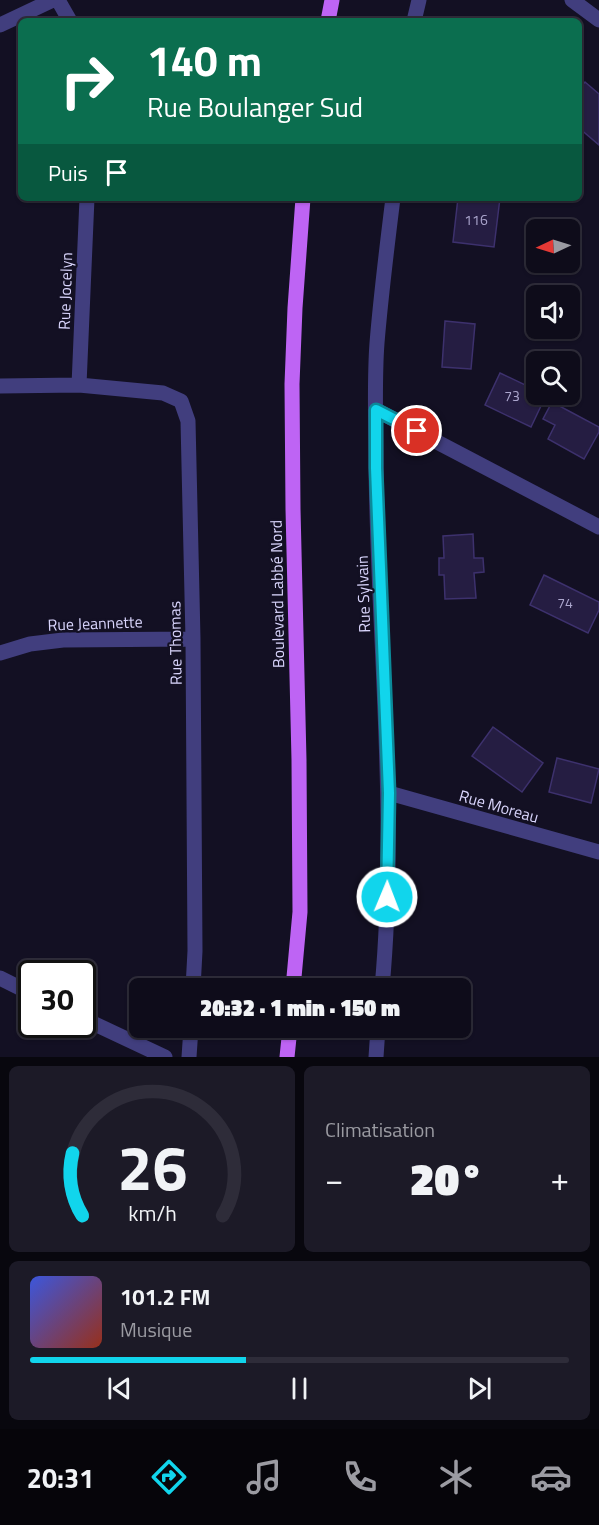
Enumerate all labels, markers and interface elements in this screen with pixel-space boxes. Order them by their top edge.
text: 140 m [147,28,262,92]
icon: right [48,42,126,120]
text: Rue Boulanger Sud [147,86,363,127]
text: Puis [48,156,88,190]
icon: arrive [100,156,133,189]
house number: 116 [464,209,488,230]
north arrow [526,219,580,273]
map controls [526,219,580,405]
street label: Rue Jocelyn [52,252,78,330]
button: sound [526,285,580,339]
button: search [526,351,580,405]
house number: 73 [504,385,520,406]
pin [391,405,442,456]
icon: arrive [400,414,433,447]
street label: Boulevard Labbé Nord [264,520,290,668]
street label: Rue Sylvain [350,555,376,633]
house number: 74 [557,592,573,613]
street label: Rue Thomas [162,601,188,685]
street label: Rue Jeannette [47,609,143,637]
street label: Rue Moreau [456,783,542,829]
position arrow [355,865,419,929]
speed limit sign: 30 [18,960,96,1038]
text: 20:32 · 1 min · 150 m [200,991,400,1025]
text: Climatisation [325,1114,435,1145]
text: 26 [117,1119,187,1214]
text: 20° [410,1144,484,1212]
text: − [325,1154,343,1204]
text: + [551,1154,569,1204]
text: km/h [128,1197,176,1229]
text: 101.2 FM [120,1280,210,1314]
text: Musique [120,1314,192,1345]
icon: previous [103,1372,136,1405]
icon: pause [283,1372,316,1405]
icon: next [463,1372,496,1405]
icon: directions [148,1456,190,1498]
icon: music [243,1456,285,1498]
icon: phone [339,1456,381,1498]
icon: climate [435,1456,477,1498]
icon: car [530,1456,572,1498]
text: 20:31 [27,1457,94,1498]

